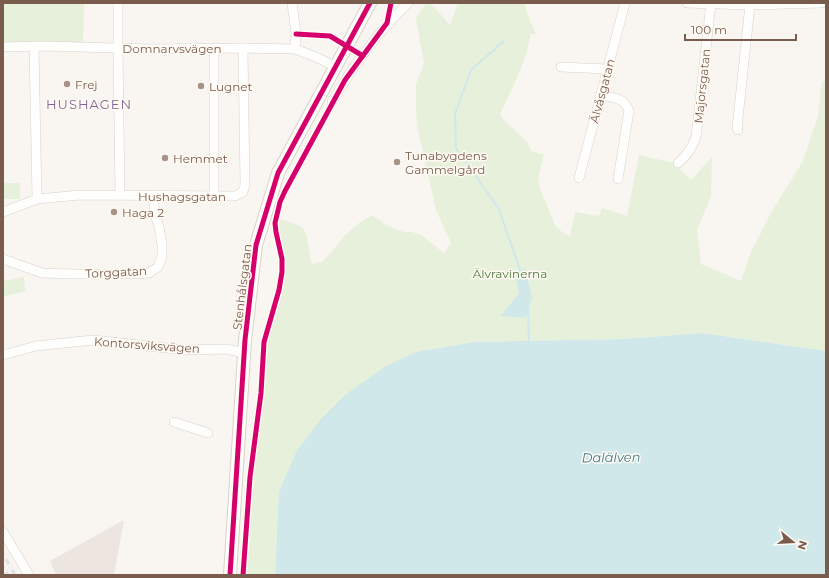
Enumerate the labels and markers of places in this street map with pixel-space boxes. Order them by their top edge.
place label: Frej [75,77,98,92]
marker: Frej [62,79,72,89]
place label: Lugnet [209,79,253,94]
marker: Lugnet [196,81,206,91]
place label: Tunabygdens Gammelgård [405,148,487,177]
place label: Hemmet [173,151,228,166]
marker: Hemmet [160,153,170,163]
marker: Tunabygdens Gammelgård [392,157,402,167]
place label: Haga 2 [122,205,164,220]
marker: Haga 2 [109,207,119,217]

